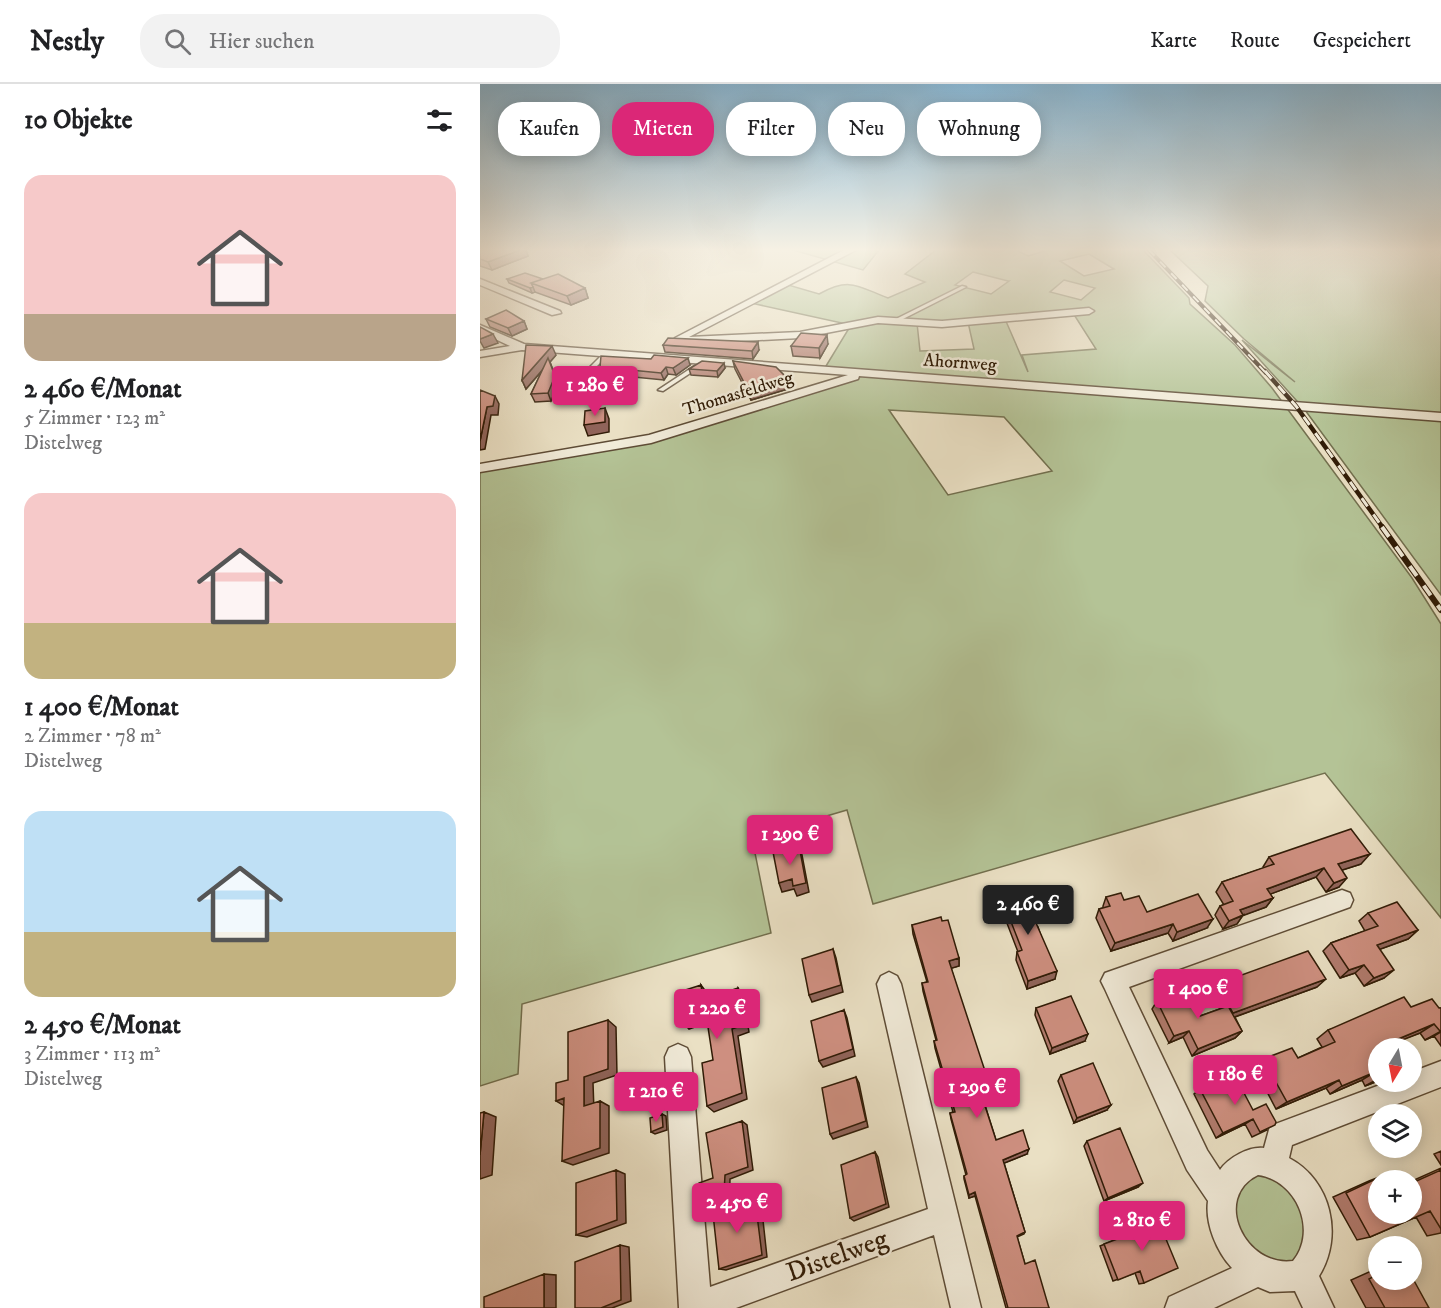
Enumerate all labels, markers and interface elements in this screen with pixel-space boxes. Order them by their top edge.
search box [140,14,560,68]
text: Nestly [30,24,104,59]
icon: search [161,25,194,58]
text: Hier suchen [209,28,314,55]
text: Karte [1150,28,1197,54]
text: Route [1230,28,1280,54]
text: Gespeichert [1313,28,1411,54]
chip: Kaufen [498,102,600,156]
chip: Mieten [612,102,714,156]
chip: Filter [726,102,816,156]
chip: Neu [828,102,905,156]
chip: Wohnung [917,102,1041,156]
text: 10 Objekte [24,104,133,137]
icon: filters [423,104,456,137]
icon: home [186,214,294,322]
street label: Ahornweg [923,349,998,377]
pin: 1 280 € [540,366,650,417]
street label: Thomasfeldweg [680,367,796,421]
text: 2 460 €/Monat [24,373,182,406]
text: 1 280 € [566,373,624,398]
text: 5 Zimmer · 123 m² [24,406,165,431]
text: Distelweg [24,431,102,456]
icon: home [186,532,294,640]
text: 1 400 €/Monat [24,691,179,724]
text: 2 Zimmer · 78 m² [24,724,161,749]
text: Distelweg [24,749,102,774]
pin: 1 290 € [735,815,845,866]
text: 1 290 € [761,822,819,847]
icon: home [186,850,294,958]
pin: 2 460 € [973,885,1083,936]
text: 2 460 € [997,892,1059,917]
pin: 1 400 € [1143,969,1253,1020]
text: 1 400 € [1168,976,1228,1001]
pin: 1 220 € [662,989,772,1040]
text: 1 220 € [688,996,746,1021]
text: 2 450 €/Monat [24,1009,181,1042]
north arrow [1368,1038,1422,1092]
map controls [1368,1038,1422,1290]
text: 3 Zimmer · 113 m² [24,1042,160,1067]
pin: 1 180 € [1180,1055,1290,1106]
text: 1 180 € [1207,1062,1263,1087]
text: Distelweg [24,1067,102,1092]
pin: 1 290 € [922,1068,1032,1119]
pin: 1 210 € [601,1072,711,1123]
text: 1 290 € [948,1075,1006,1100]
text: 1 210 € [628,1079,684,1104]
button: layers [1368,1104,1422,1158]
button: + [1368,1170,1422,1224]
pin: 2 450 € [682,1183,792,1234]
text: 2 450 € [706,1190,768,1215]
pin: 2 810 € [1087,1201,1197,1252]
text: 2 810 € [1113,1208,1171,1233]
street label: Distelweg [782,1222,893,1290]
button: − [1368,1236,1422,1290]

